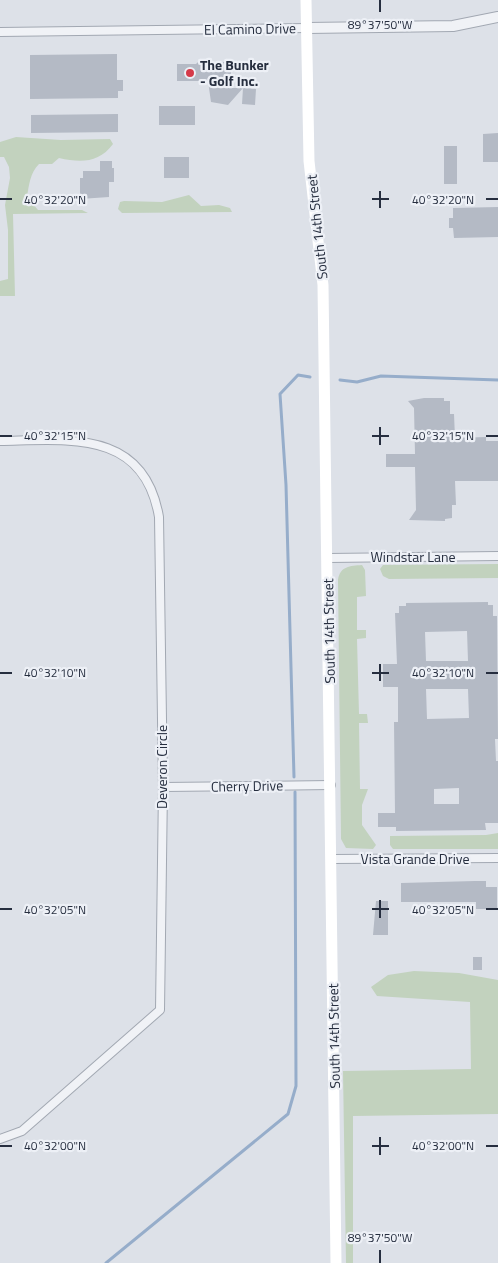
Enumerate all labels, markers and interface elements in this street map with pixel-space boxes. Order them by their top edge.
text: 89°37'50"W [348,15,413,34]
street label: El Camino Drive [204,17,296,40]
place label: The Bunker - Golf Inc. [200,54,269,91]
marker: The Bunker - Golf Inc. [184,67,196,79]
street label: South 14th Street [301,174,332,280]
text: 40°32'20"N [24,190,86,209]
text: 40°32'20"N [412,190,474,209]
text: 40°32'15"N [24,426,86,445]
text: 40°32'15"N [412,426,474,445]
street label: Windstar Lane [370,546,456,567]
street label: South 14th Street [317,578,340,684]
text: 40°32'10"N [24,663,86,682]
text: 40°32'10"N [412,663,474,682]
street label: Deveron Circle [151,725,172,809]
street label: Cherry Drive [211,774,283,797]
street label: Vista Grande Drive [361,848,469,869]
text: 40°32'05"N [24,900,86,919]
text: 40°32'05"N [412,900,474,919]
street label: South 14th Street [322,983,345,1089]
text: 40°32'00"N [24,1136,86,1155]
text: 40°32'00"N [412,1136,474,1155]
text: 89°37'50"W [348,1228,413,1247]

